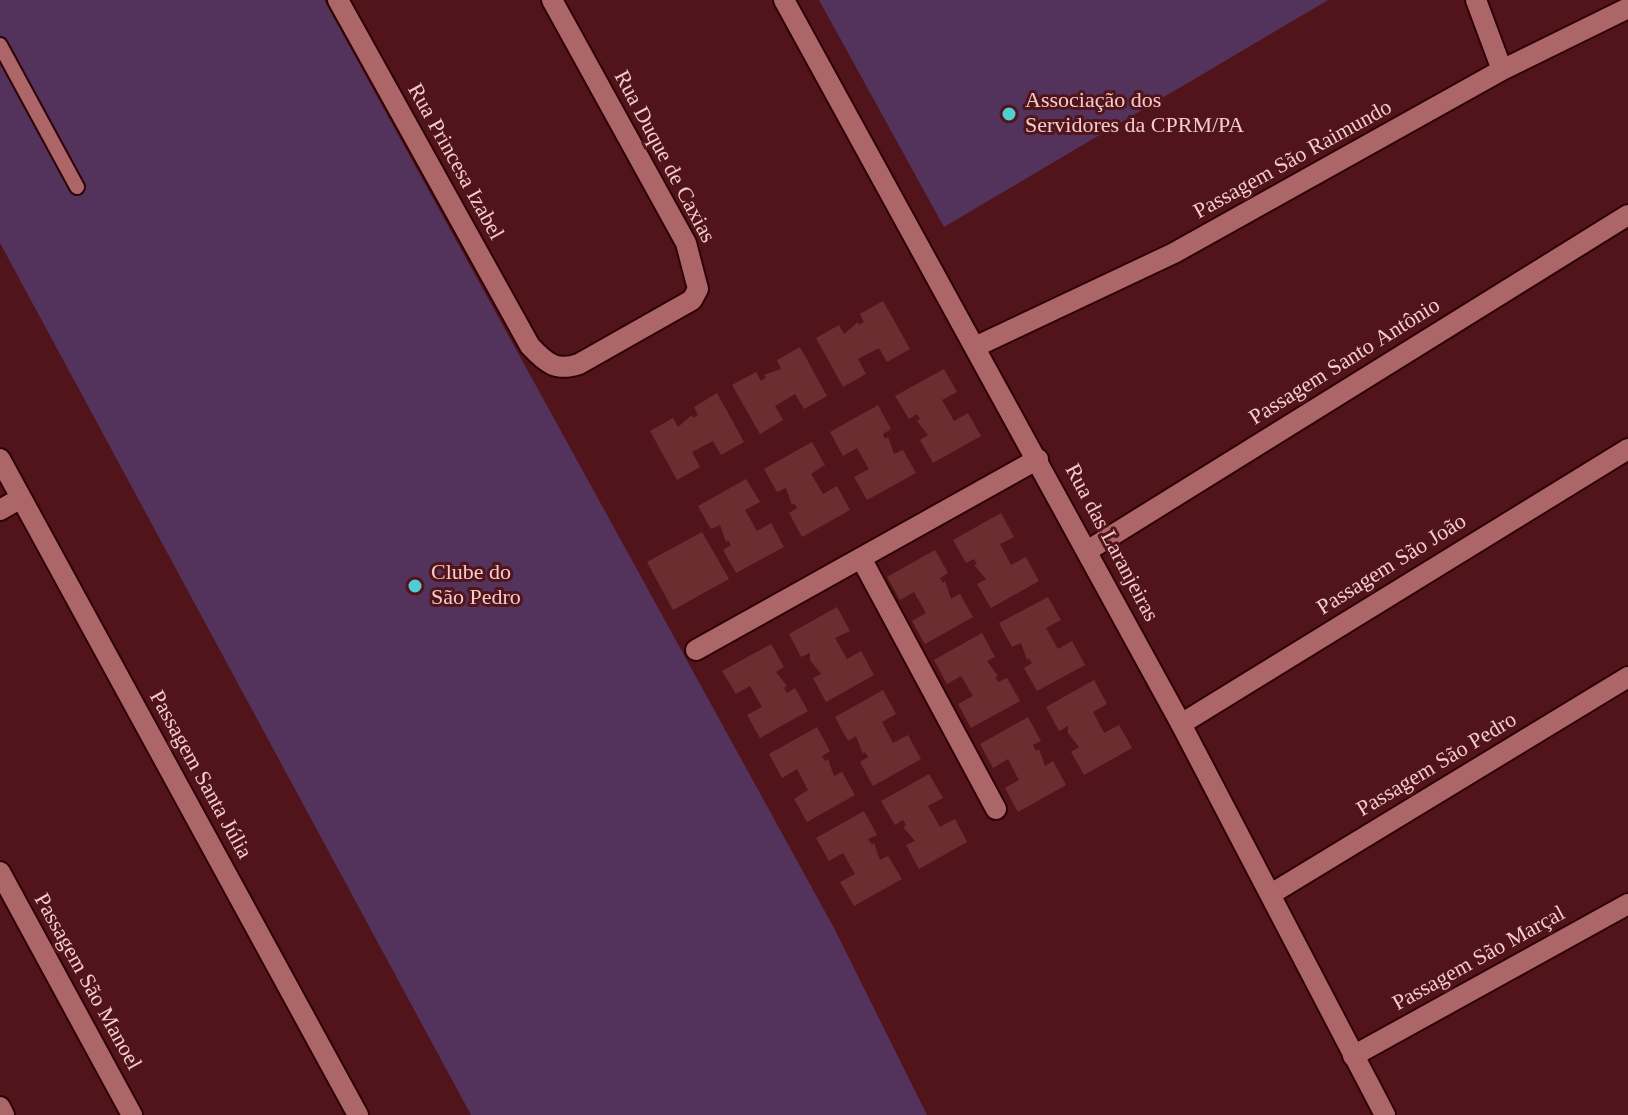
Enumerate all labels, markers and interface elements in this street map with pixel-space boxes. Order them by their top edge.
street label: Rua Duque de Caxias [607,66,721,248]
street label: Rua Princesa Izabel [401,79,509,245]
place label: Associação dos Servidores da CPRM/PA [1025,88,1244,140]
street label: Passagem São Raimundo [1189,95,1397,225]
marker: Associação dos Servidores da CPRM/PA [1000,105,1018,123]
street label: Passagem Santo Antônio [1245,293,1445,431]
street label: Rua das Laranjeiras [1058,460,1164,626]
street label: Passagem São João [1312,508,1472,622]
place label: Clube do São Pedro [431,560,521,612]
marker: Clube do São Pedro [406,577,424,595]
street label: Passagem Santa Júlia [143,686,257,864]
street label: Passagem São Pedro [1352,707,1522,823]
street label: Passagem São Manoel [27,889,147,1075]
street label: Passagem São Marçal [1388,901,1570,1017]

